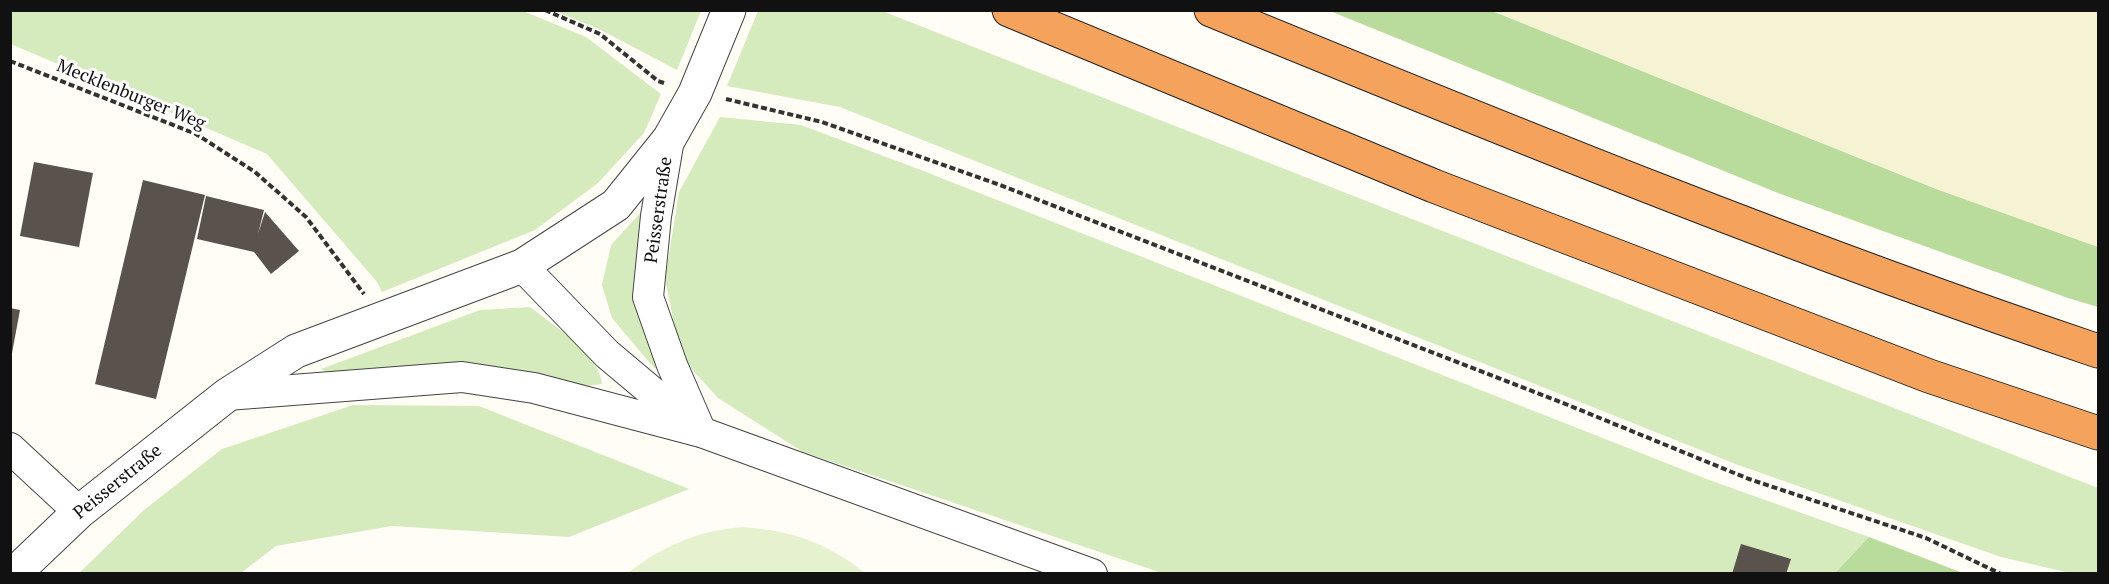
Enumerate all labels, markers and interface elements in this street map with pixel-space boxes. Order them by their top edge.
street label: Mecklenburger Weg [53,55,209,135]
street label: Peisserstraße [641,155,677,265]
street label: Peisserstraße [70,440,166,524]

